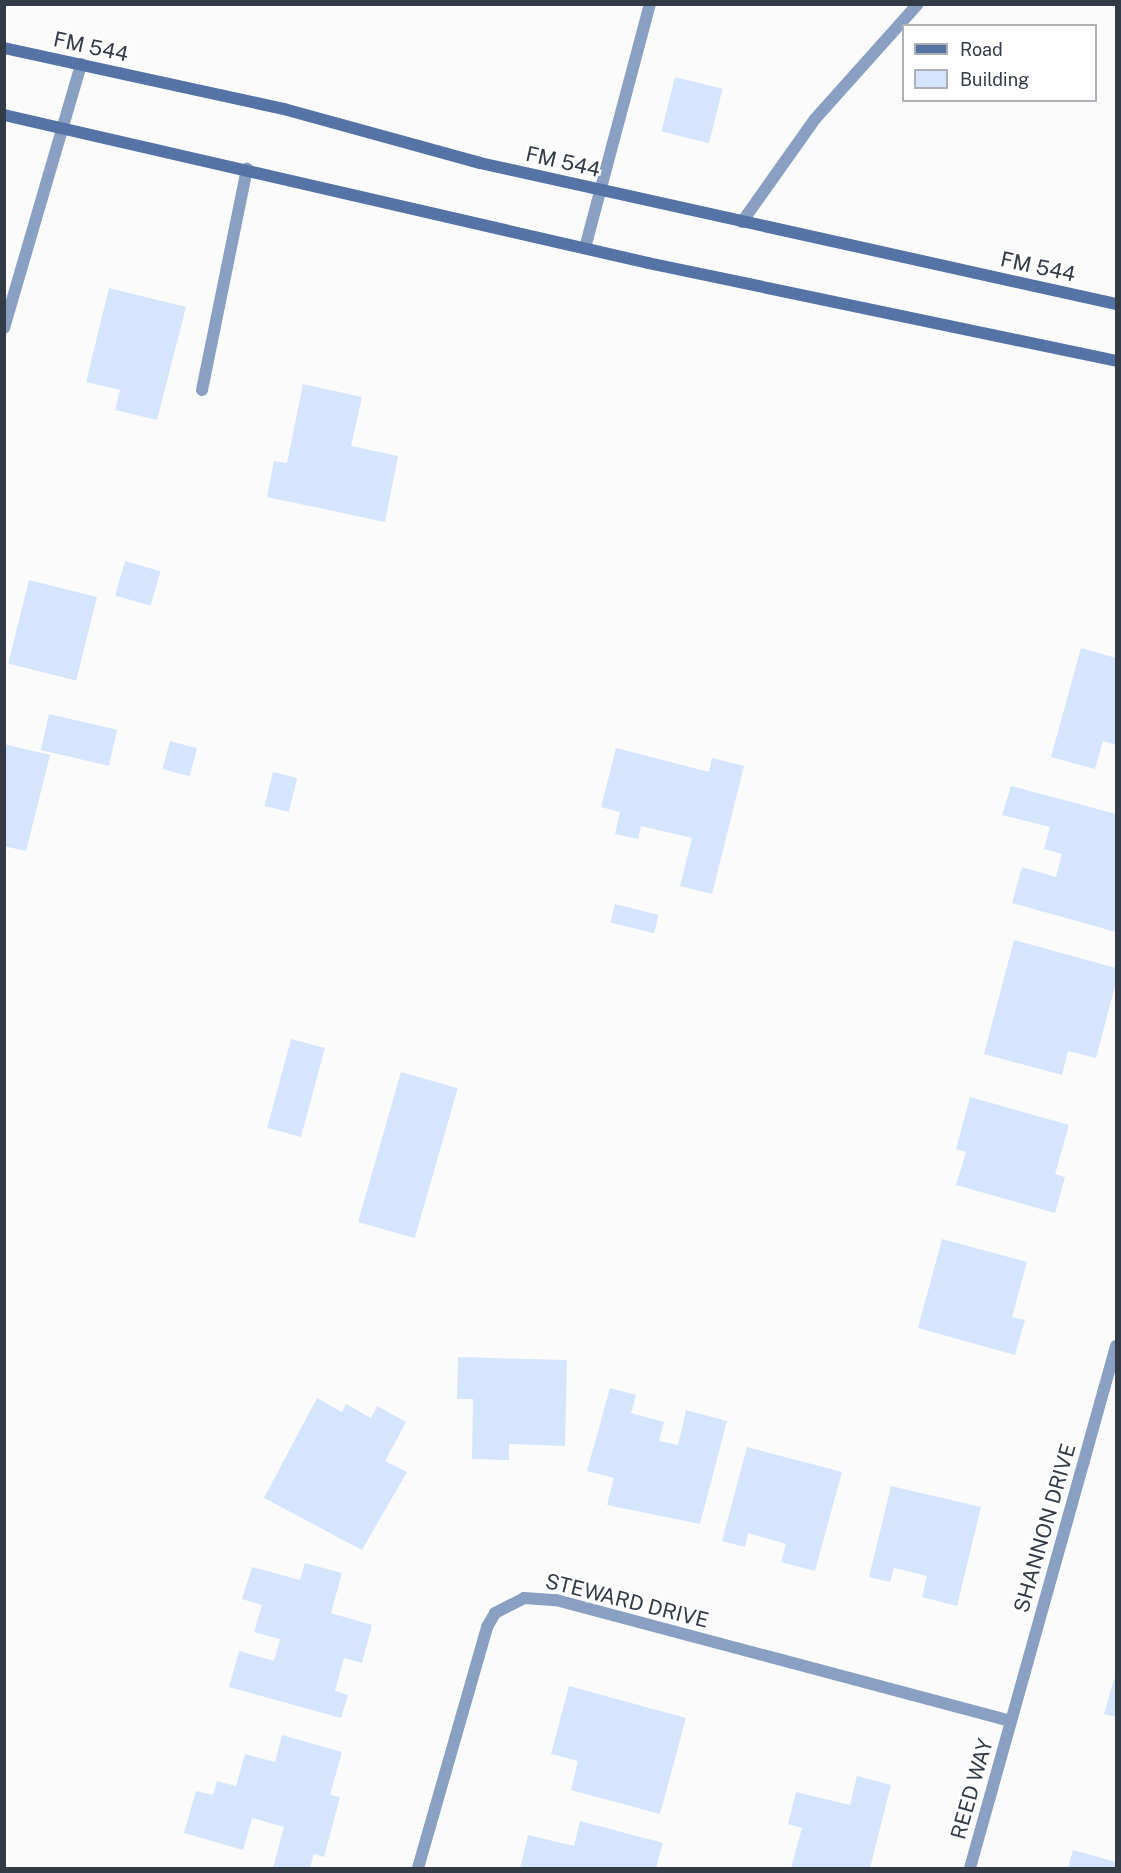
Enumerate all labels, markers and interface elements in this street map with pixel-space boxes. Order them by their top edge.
legend [902,24,1097,102]
street label: FM 544 [51,27,131,67]
text: Road [960,39,1003,60]
text: Building [960,69,1029,90]
street label: FM 544 [523,141,603,183]
street label: FM 544 [998,247,1078,287]
street label: SHANNON DRIVE [1009,1440,1081,1616]
street label: STEWARD DRIVE [543,1569,711,1633]
street label: REED WAY [946,1736,998,1842]

